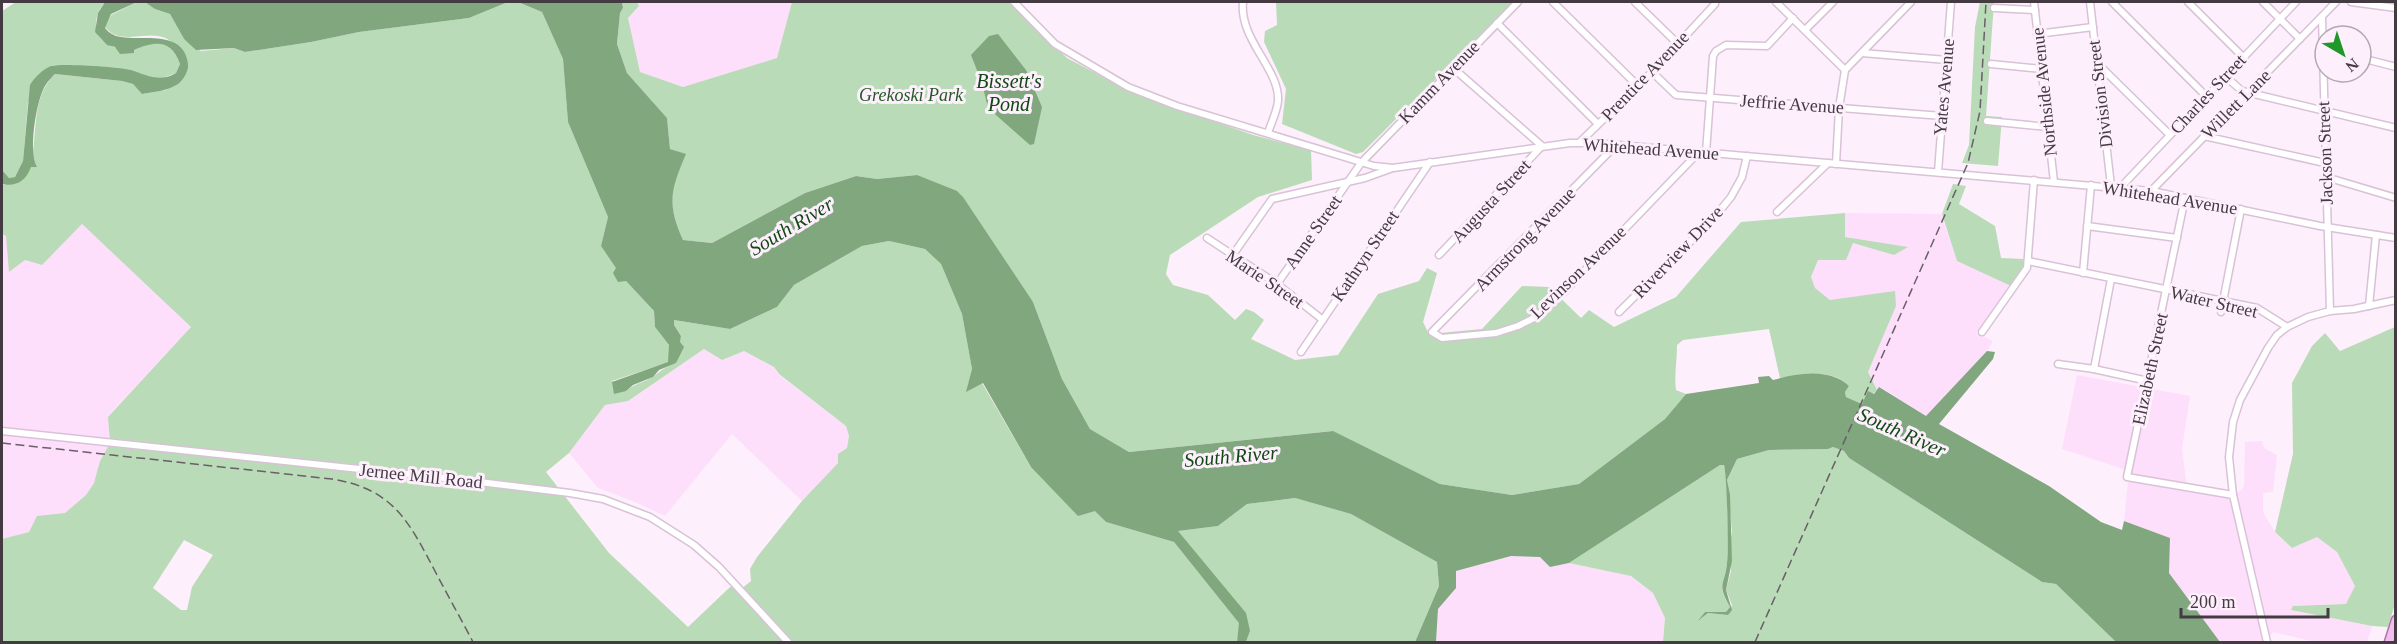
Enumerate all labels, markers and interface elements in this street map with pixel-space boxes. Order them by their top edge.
north arrow [2313,24,2373,84]
street label: Prentice Avenue [1597,27,1693,125]
street label: Northside Avenue [2027,27,2061,157]
street label: Kamm Avenue [1395,37,1483,127]
street label: Yates Avenue [1930,38,1958,136]
street label: Division Street [2083,39,2117,149]
street label: Charles Street [2166,50,2250,138]
text: N [2342,55,2362,76]
street label: Willett Lane [2197,65,2275,143]
water label: Bissett's Pond [976,70,1042,115]
park label: Grekoski Park [859,85,964,105]
street label: Jeffrie Avenue [1740,90,1844,118]
street label: Jackson Street [2313,101,2337,205]
street label: Whitehead Avenue [1582,134,1720,164]
street label: Augusta Street [1447,155,1535,247]
street label: Whitehead Avenue [2101,177,2239,219]
street label: Armstrong Avenue [1471,183,1579,295]
street label: Anne Street [1280,191,1346,273]
water label: South River [745,192,837,260]
street label: Riverview Drive [1629,202,1727,302]
street label: Kathryn Street [1327,207,1403,305]
street label: Levinson Avenue [1526,221,1630,323]
street label: Marie Street [1222,246,1308,312]
street label: Water Street [2168,282,2260,322]
street label: Elizabeth Street [2128,311,2172,427]
water label: South River [1855,403,1950,461]
water label: South River [1183,441,1279,471]
street label: Jernee Mill Road [358,460,484,492]
scale bar [2181,581,2328,619]
text: 200 m [2190,592,2236,612]

